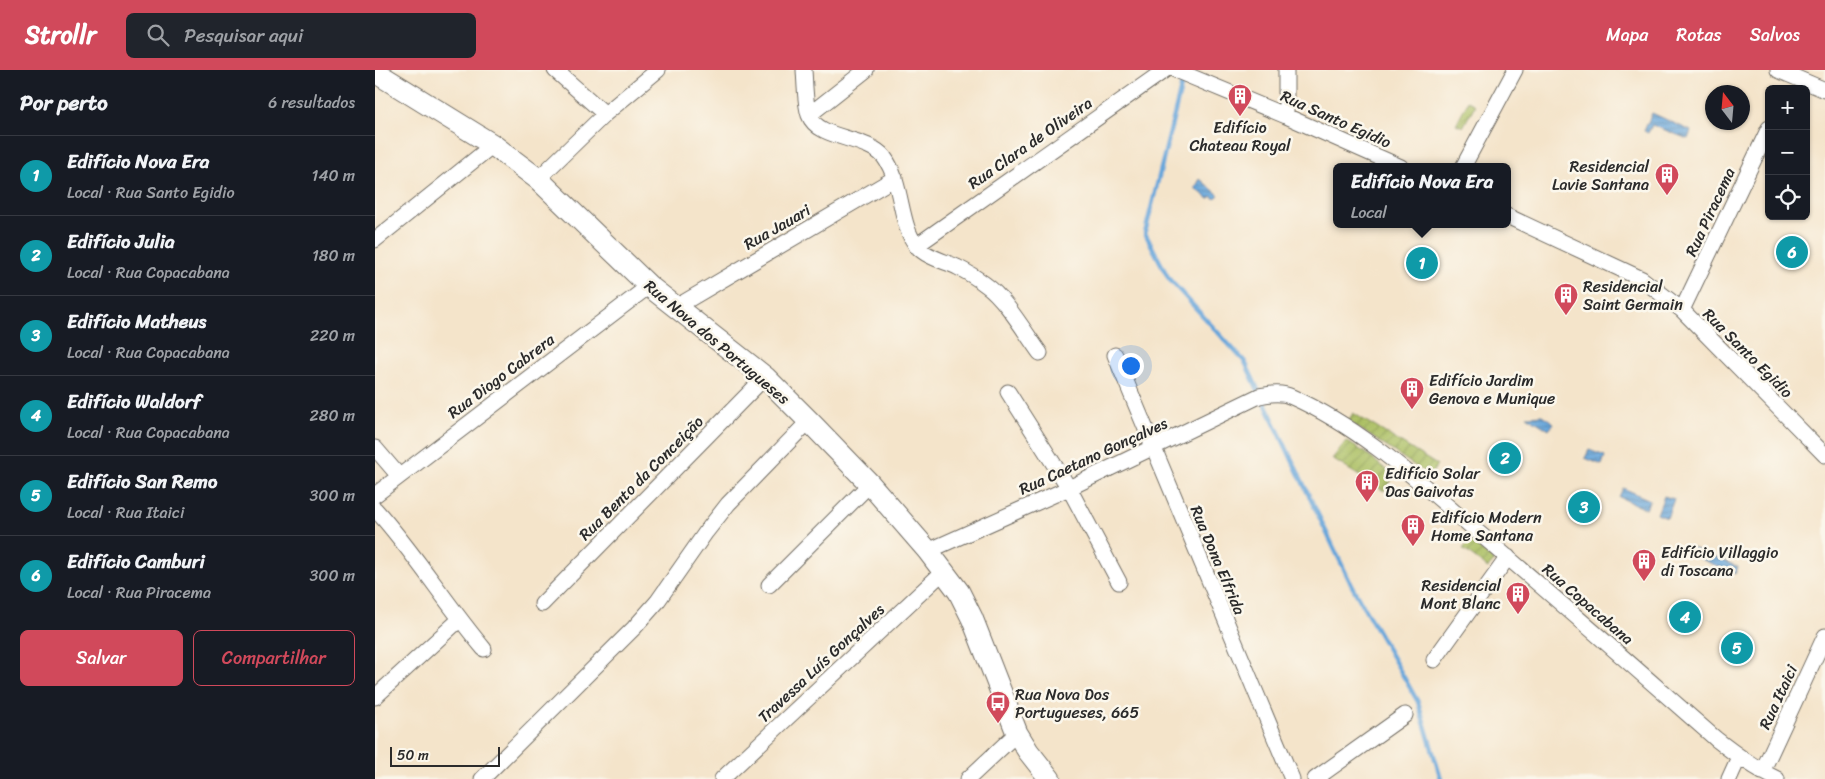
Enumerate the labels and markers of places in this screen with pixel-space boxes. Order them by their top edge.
building icon: Edifício Chateau Royal [1227,83,1253,117]
place label: Edifício Chateau Royal [1189,113,1291,160]
place label: Residencial Lavie Santana [1552,152,1649,199]
building icon: Residencial Lavie Santana [1654,162,1680,196]
pin: 6 [1776,233,1808,271]
pin: 1 [1406,244,1438,282]
place label: Residencial Saint Germain [1583,272,1683,319]
building icon: Residencial Saint Germain [1553,282,1579,316]
place label: Edifício Jardim Genova e Munique [1429,366,1555,413]
building icon: Edifício Jardim Genova e Munique [1399,376,1425,410]
pin: 2 [1489,439,1521,477]
place label: Edifício Solar Das Gaivotas [1385,459,1481,506]
building icon: Edifício Solar Das Gaivotas [1354,469,1380,503]
pin: 3 [1568,488,1600,526]
place label: Edifício Modern Home Santana [1431,503,1542,550]
building icon: Edifício Modern Home Santana [1400,513,1426,547]
place label: Edifício Villaggio di Toscana [1661,538,1778,585]
building icon: Edifício Villaggio di Toscana [1631,548,1657,582]
place label: Residencial Mont Blanc [1421,571,1501,618]
building icon: Residencial Mont Blanc [1505,581,1531,615]
pin: 4 [1669,598,1701,636]
pin: 5 [1721,629,1753,667]
place label: Rua Nova Dos Portugueses, 665 [1015,680,1139,727]
bus stop icon: Rua Nova Dos Portugueses, 665 [985,690,1011,724]

